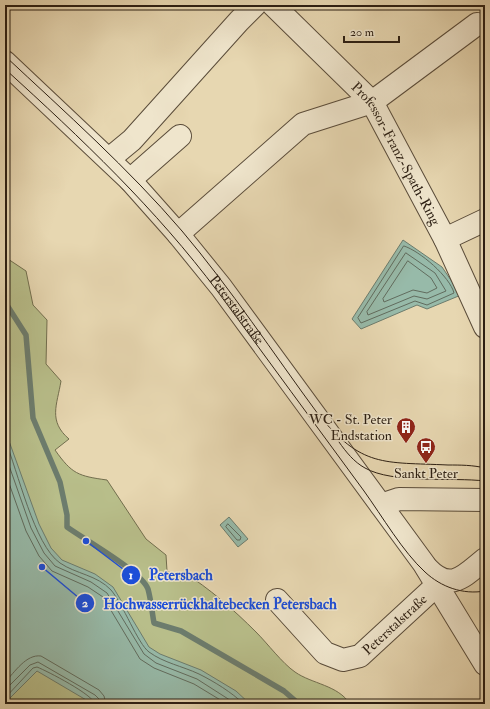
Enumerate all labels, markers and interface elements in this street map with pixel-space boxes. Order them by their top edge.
scale bar [344,18,399,44]
text: 20 m [350,25,375,40]
street label: Professor-Franz-Spath-Ring [348,79,445,229]
street label: Peterstalstraße [206,272,268,348]
place label: WC - St. Peter Endstation [308,411,393,444]
building icon: WC - St. Peter Endstation [395,416,417,444]
bus stop icon: Sankt Peter [415,436,437,464]
place label: Sankt Peter [394,465,459,482]
callout: Petersbach [121,562,221,589]
text: Petersbach [149,566,213,585]
text: 1 [129,568,133,583]
callout: Hochwasserrückhaltebecken Petersbach [75,590,345,617]
street label: Peterstalstraße [359,591,431,659]
text: Hochwasserrückhaltebecken Petersbach [103,595,337,614]
text: 2 [82,596,88,611]

